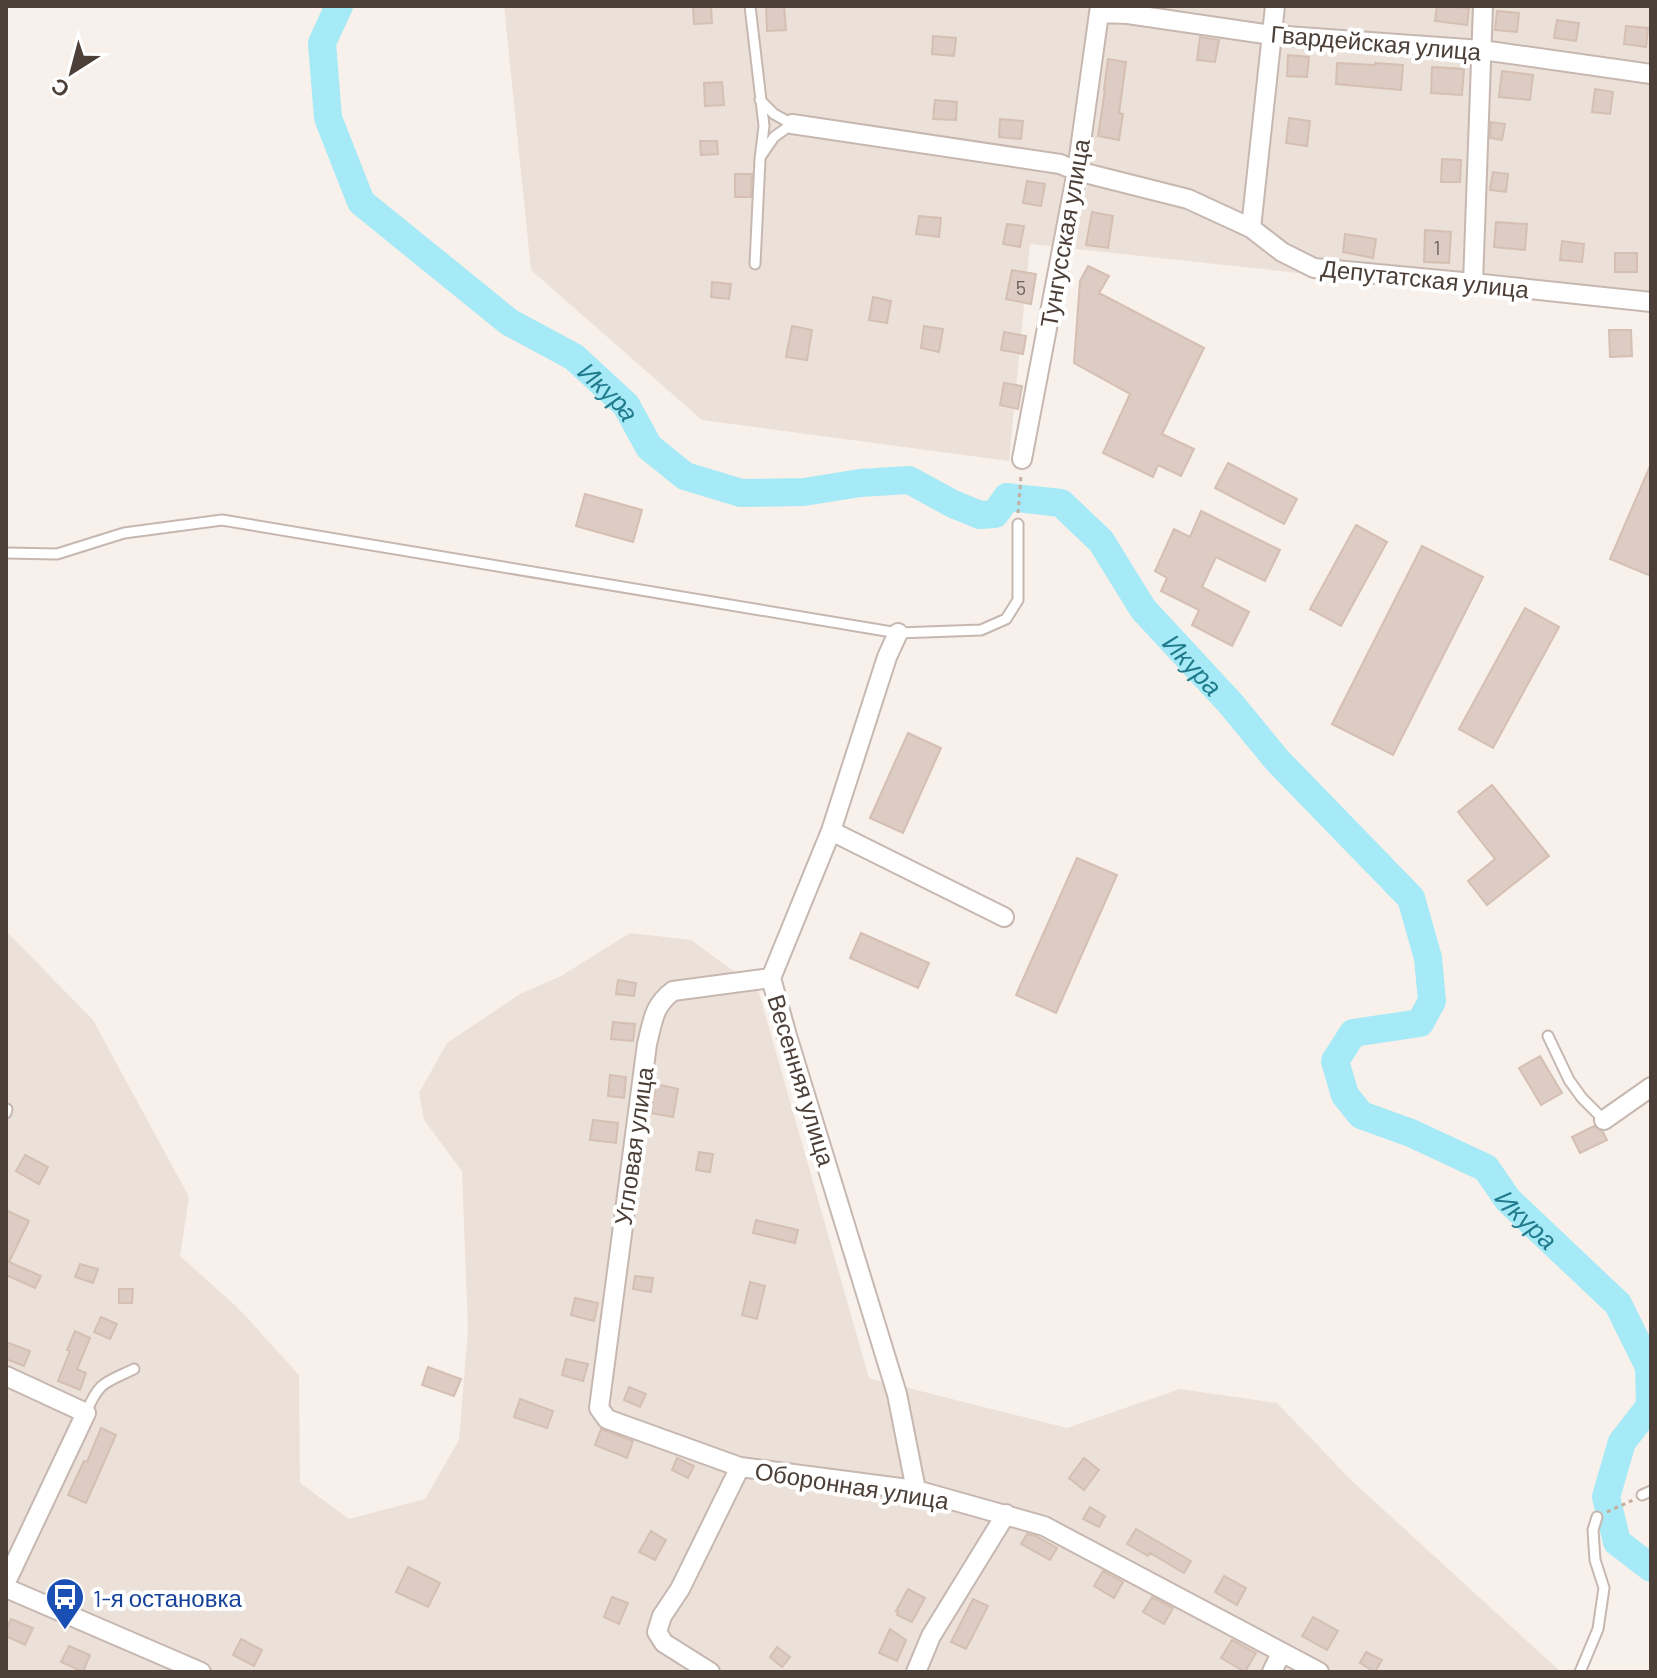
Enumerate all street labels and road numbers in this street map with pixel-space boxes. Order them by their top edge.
street label: Гвардейская улица [1270,18,1483,66]
street label: Тунгусская улица [1033,136,1095,330]
street label: Депутатская улица [1320,253,1531,303]
street label: Весенняя улица [762,991,842,1170]
street label: Угловая улица [608,1064,659,1227]
street label: Оборонная улица [753,1455,952,1515]

